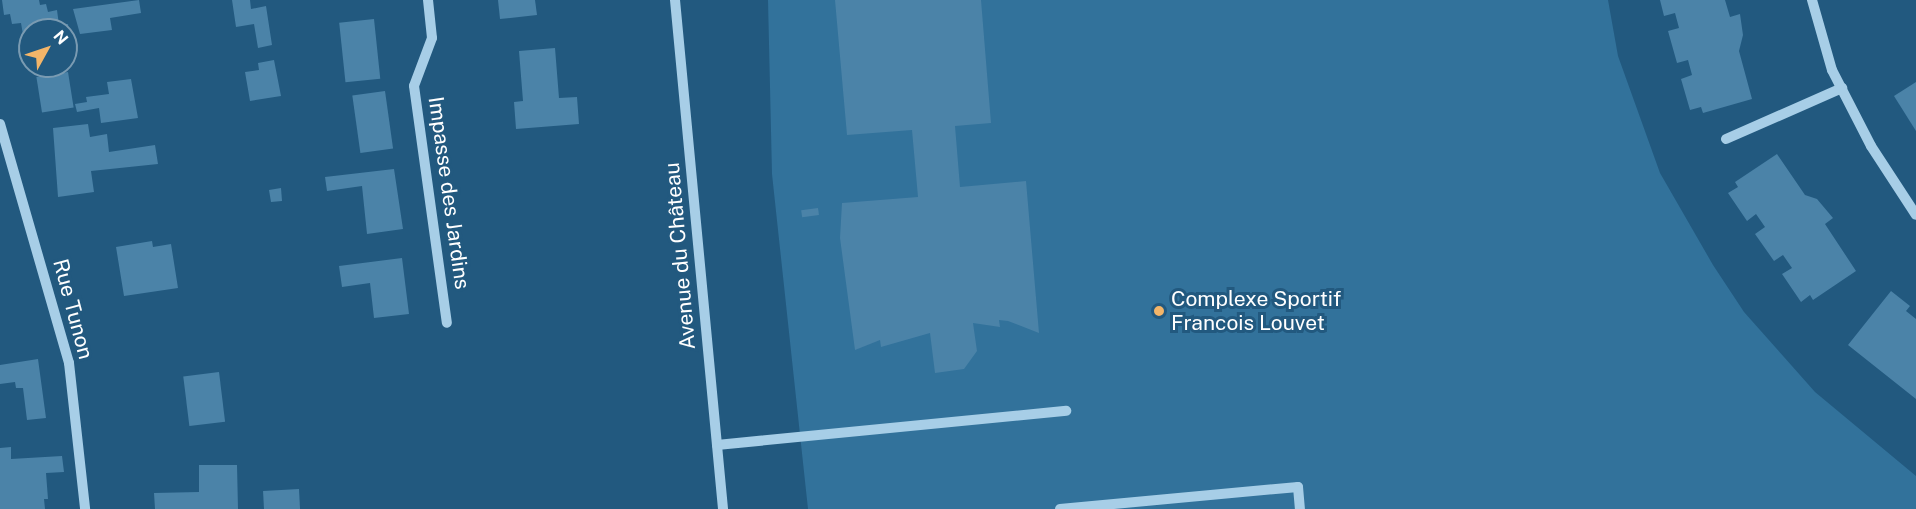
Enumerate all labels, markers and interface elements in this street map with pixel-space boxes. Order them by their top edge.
north arrow [18,18,78,78]
text: N [49,26,72,48]
street label: Impasse des Jardins [423,95,475,291]
street label: Avenue du Château [659,161,701,351]
street label: Rue Tunon [48,256,98,362]
place label: Complexe Sportif Francois Louvet [1171,286,1341,336]
marker: Complexe Sportif Francois Louvet [1152,304,1166,318]

